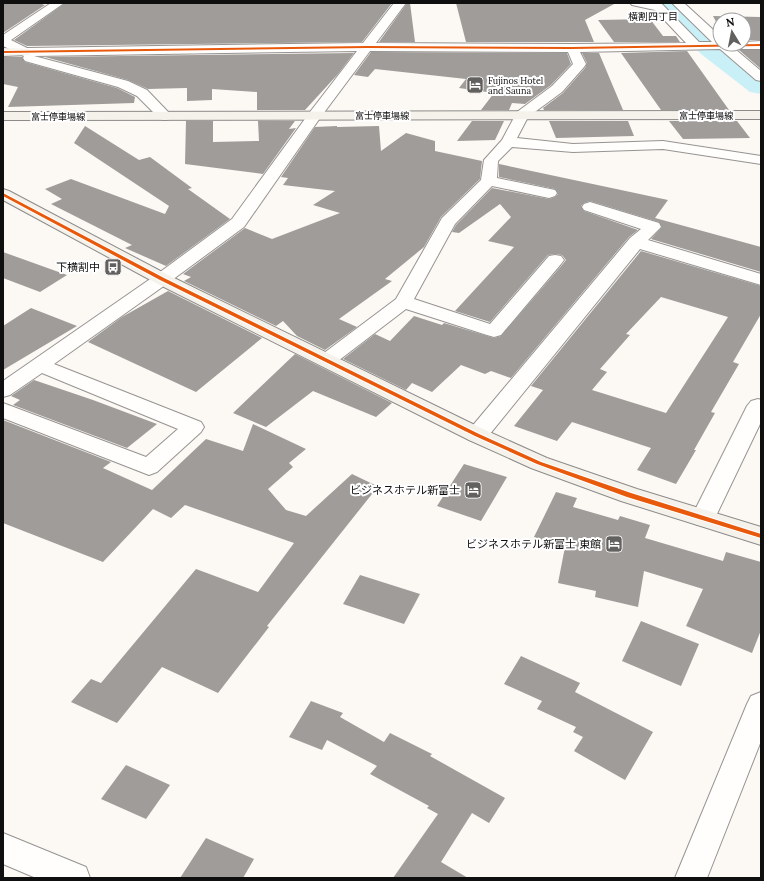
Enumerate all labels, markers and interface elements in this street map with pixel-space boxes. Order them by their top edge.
district label: 横割四丁目 [628,10,678,23]
north arrow [712,12,752,52]
text: N [725,14,736,30]
hotel icon: Fujinos Hotel and Sauna [465,75,485,95]
place label: Fujinos Hotel and Sauna [488,75,544,96]
street label: 富士停車場線 [355,110,410,121]
street label: 富士停車場線 [679,110,734,121]
street label: 富士停車場線 [31,111,86,122]
bus stop icon: 下横割中 [103,257,123,277]
place label: 下横割中 [56,260,100,274]
hotel icon: ビジネスホテル新富士 [463,480,483,500]
place label: ビジネスホテル新富士 [350,483,460,497]
hotel icon: ビジネスホテル新富士 東館 [604,534,624,554]
place label: ビジネスホテル新富士 東館 [466,537,601,551]

